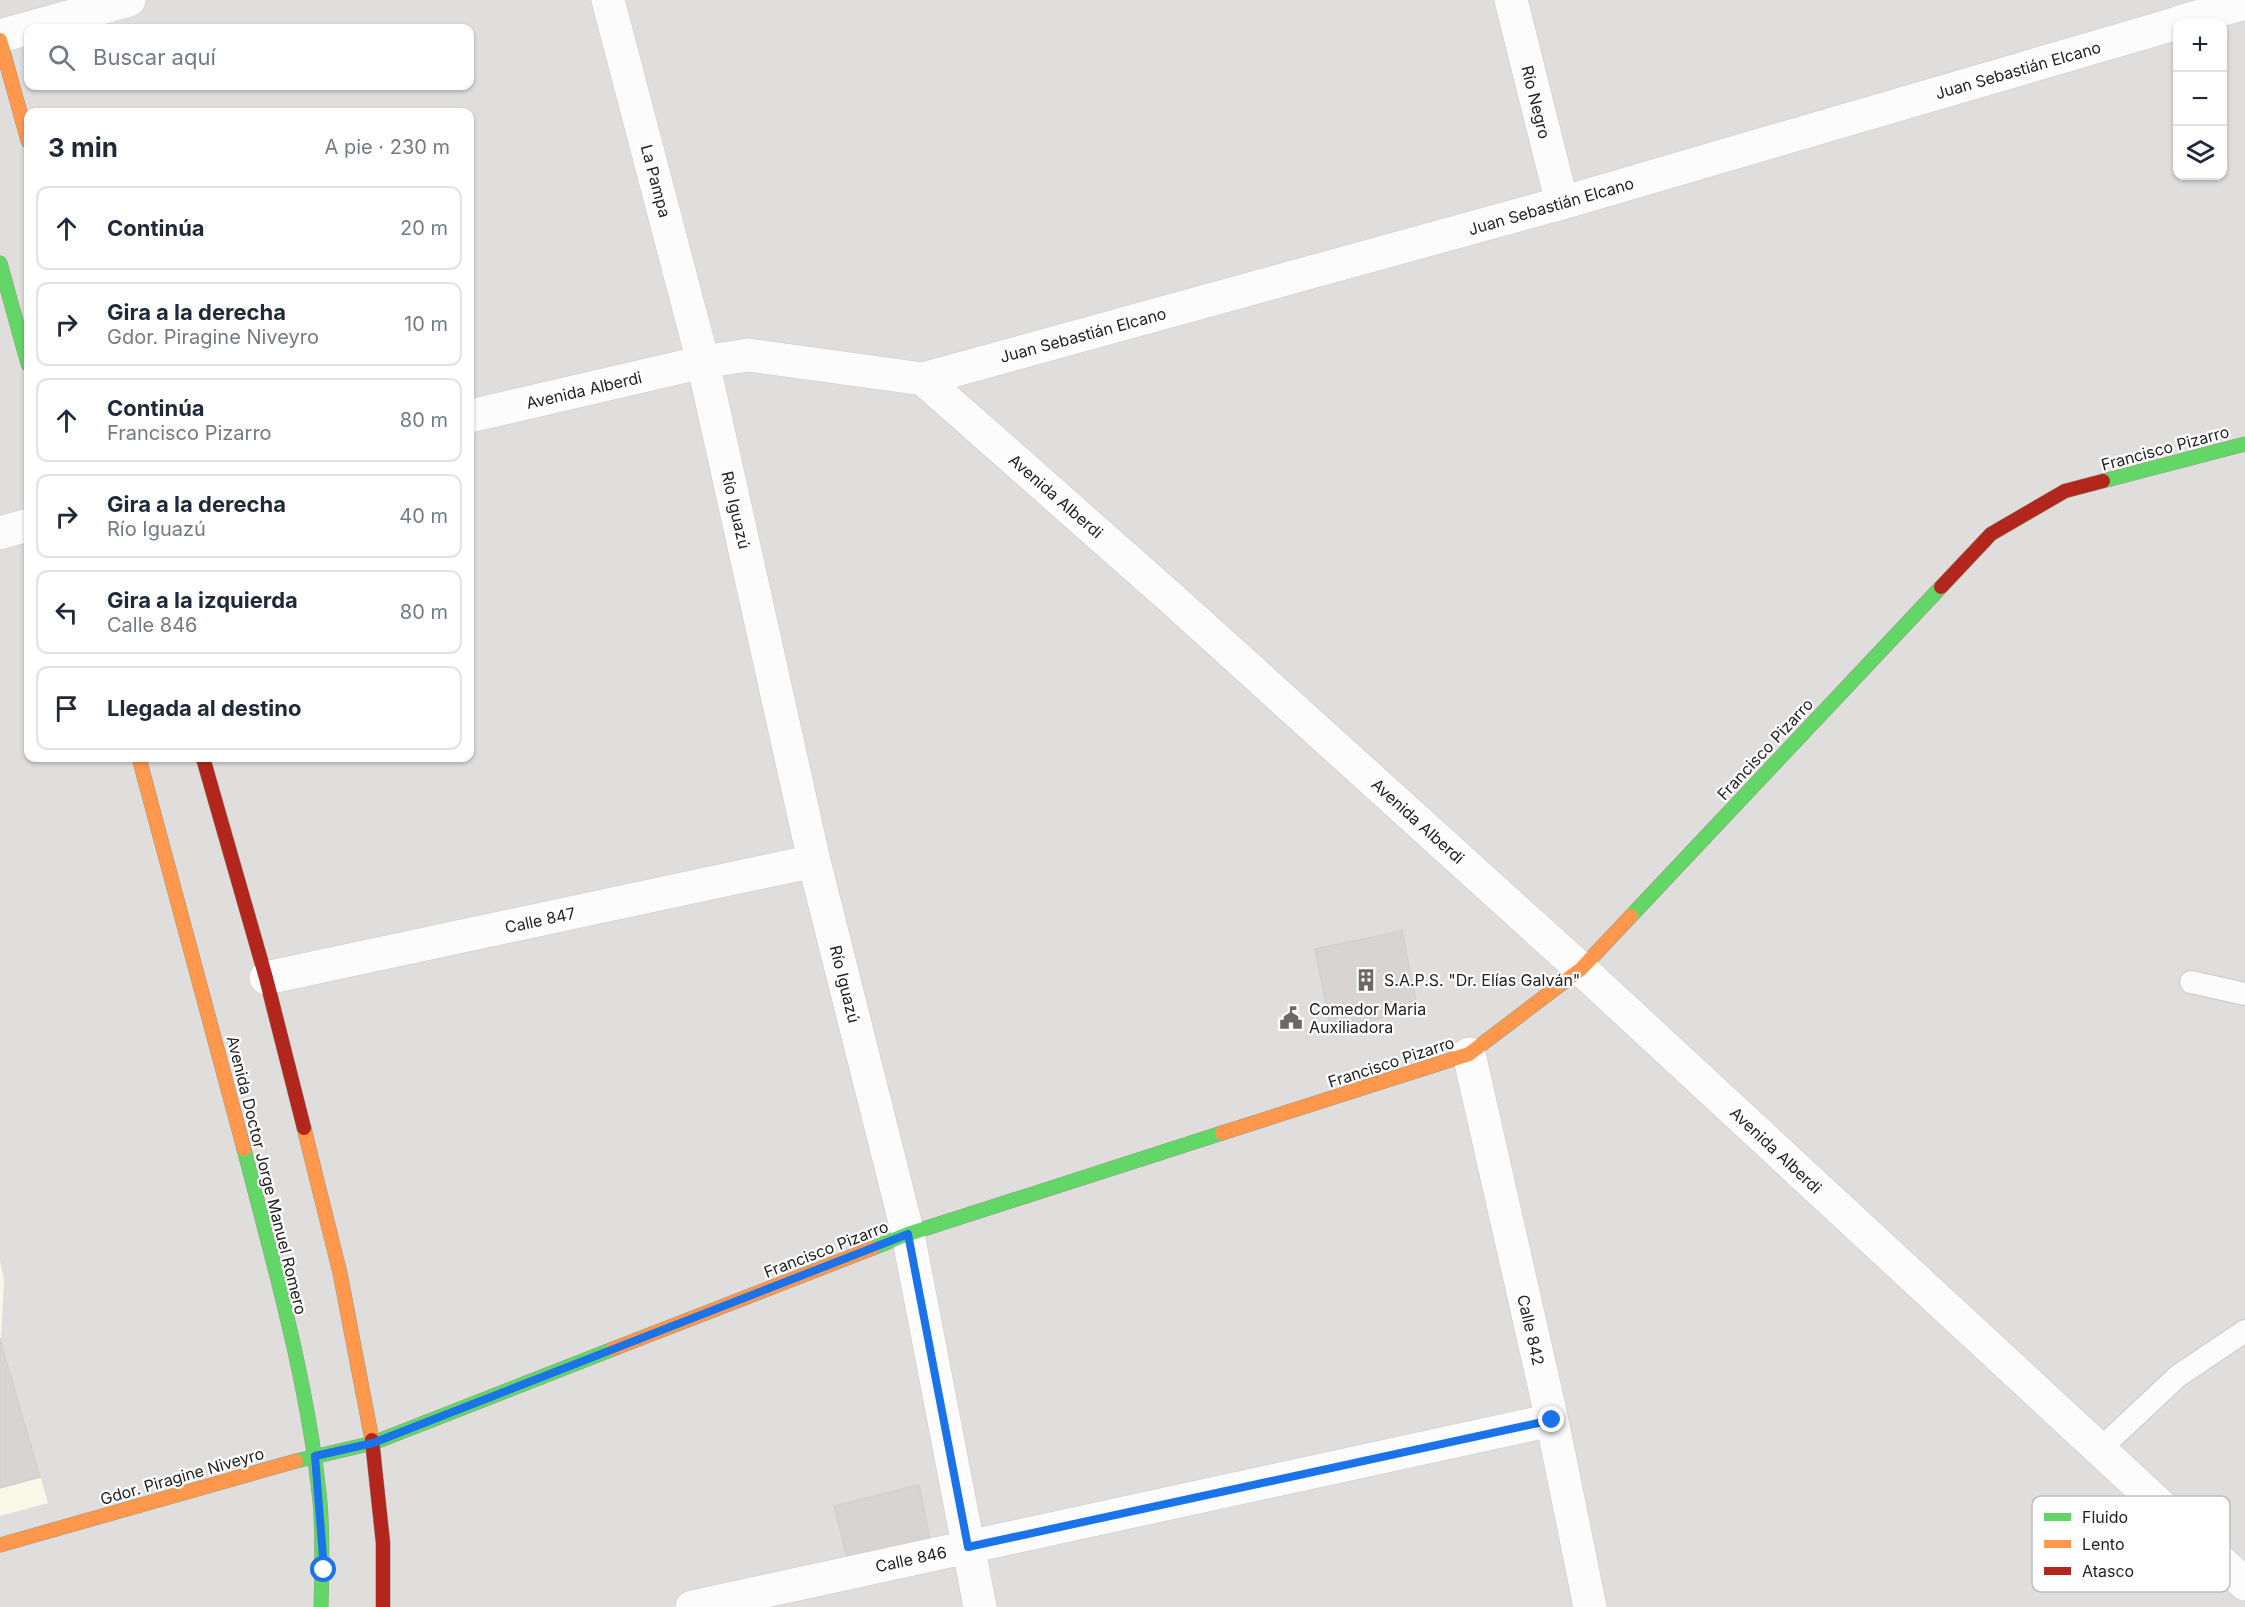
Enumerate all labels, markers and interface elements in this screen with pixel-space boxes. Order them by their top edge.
map controls [2173,18,2227,180]
button: + [2173,18,2227,72]
search box [24,24,474,90]
street label: Juan Sebastián Elcano [1933,37,2103,103]
icon: search [45,41,78,74]
text: Buscar aquí [93,44,216,70]
street label: Río Negro [1517,63,1555,141]
button: − [2173,72,2227,126]
button: layers [2173,126,2227,180]
text: 3 min [48,132,118,163]
text: A pie · 230 m [325,135,450,159]
street label: La Pampa [637,142,675,220]
street label: Juan Sebastián Elcano [1466,173,1636,239]
icon: ahead [50,212,83,245]
text: Continúa [107,215,205,241]
text: 20 m [400,216,448,240]
text: Gira a la derecha [107,299,286,325]
street label: Juan Sebastián Elcano [998,303,1168,367]
icon: right [50,308,83,341]
text: 10 m [404,312,448,336]
text: Gdor. Piragine Niveyro [107,325,319,349]
street label: Avenida Alberdi [524,367,644,413]
text: Continúa [107,395,205,421]
icon: ahead [50,404,83,437]
text: 80 m [400,408,448,432]
text: Francisco Pizarro [107,421,272,445]
street label: Francisco Pizarro [2099,421,2231,475]
street label: Avenida Alberdi [1005,450,1107,542]
street label: Río Iguazú [717,469,755,551]
text: Gira a la derecha [107,491,286,517]
icon: right [50,500,83,533]
text: 40 m [399,504,448,528]
text: Río Iguazú [107,517,206,541]
text: Gira a la izquierda [107,587,298,613]
icon: left [50,596,83,629]
text: 80 m [400,600,448,624]
text: Calle 846 [107,613,198,637]
icon: arrive [50,692,83,725]
street label: Francisco Pizarro [1713,694,1817,804]
text: Llegada al destino [107,695,301,721]
street label: Avenida Alberdi [1367,774,1469,868]
street label: Calle 847 [503,903,577,937]
street label: Río Iguazú [826,943,864,1025]
building icon: S.A.P.S. "Dr. Elías Galván" [1353,967,1379,993]
place label: S.A.P.S. "Dr. Elías Galván" [1384,970,1580,990]
place label: Comedor Maria Auxiliadora [1309,999,1426,1037]
public building icon: Comedor Maria Auxiliadora [1278,1005,1304,1031]
street label: Francisco Pizarro [1325,1032,1457,1092]
street label: Avenida Doctor Jorge Manuel Romero [223,1034,311,1316]
street label: Avenida Alberdi [1726,1102,1826,1198]
street label: Francisco Pizarro [761,1216,891,1282]
street label: Calle 842 [1513,1293,1549,1367]
route end [1538,1406,1564,1432]
street label: Gdor. Piragine Niveyro [98,1443,266,1509]
legend [2032,1496,2230,1592]
text: Fluido [2082,1507,2128,1527]
text: Lento [2082,1534,2125,1554]
street label: Calle 846 [874,1542,948,1576]
route start [310,1556,336,1582]
text: Atasco [2082,1561,2134,1581]

